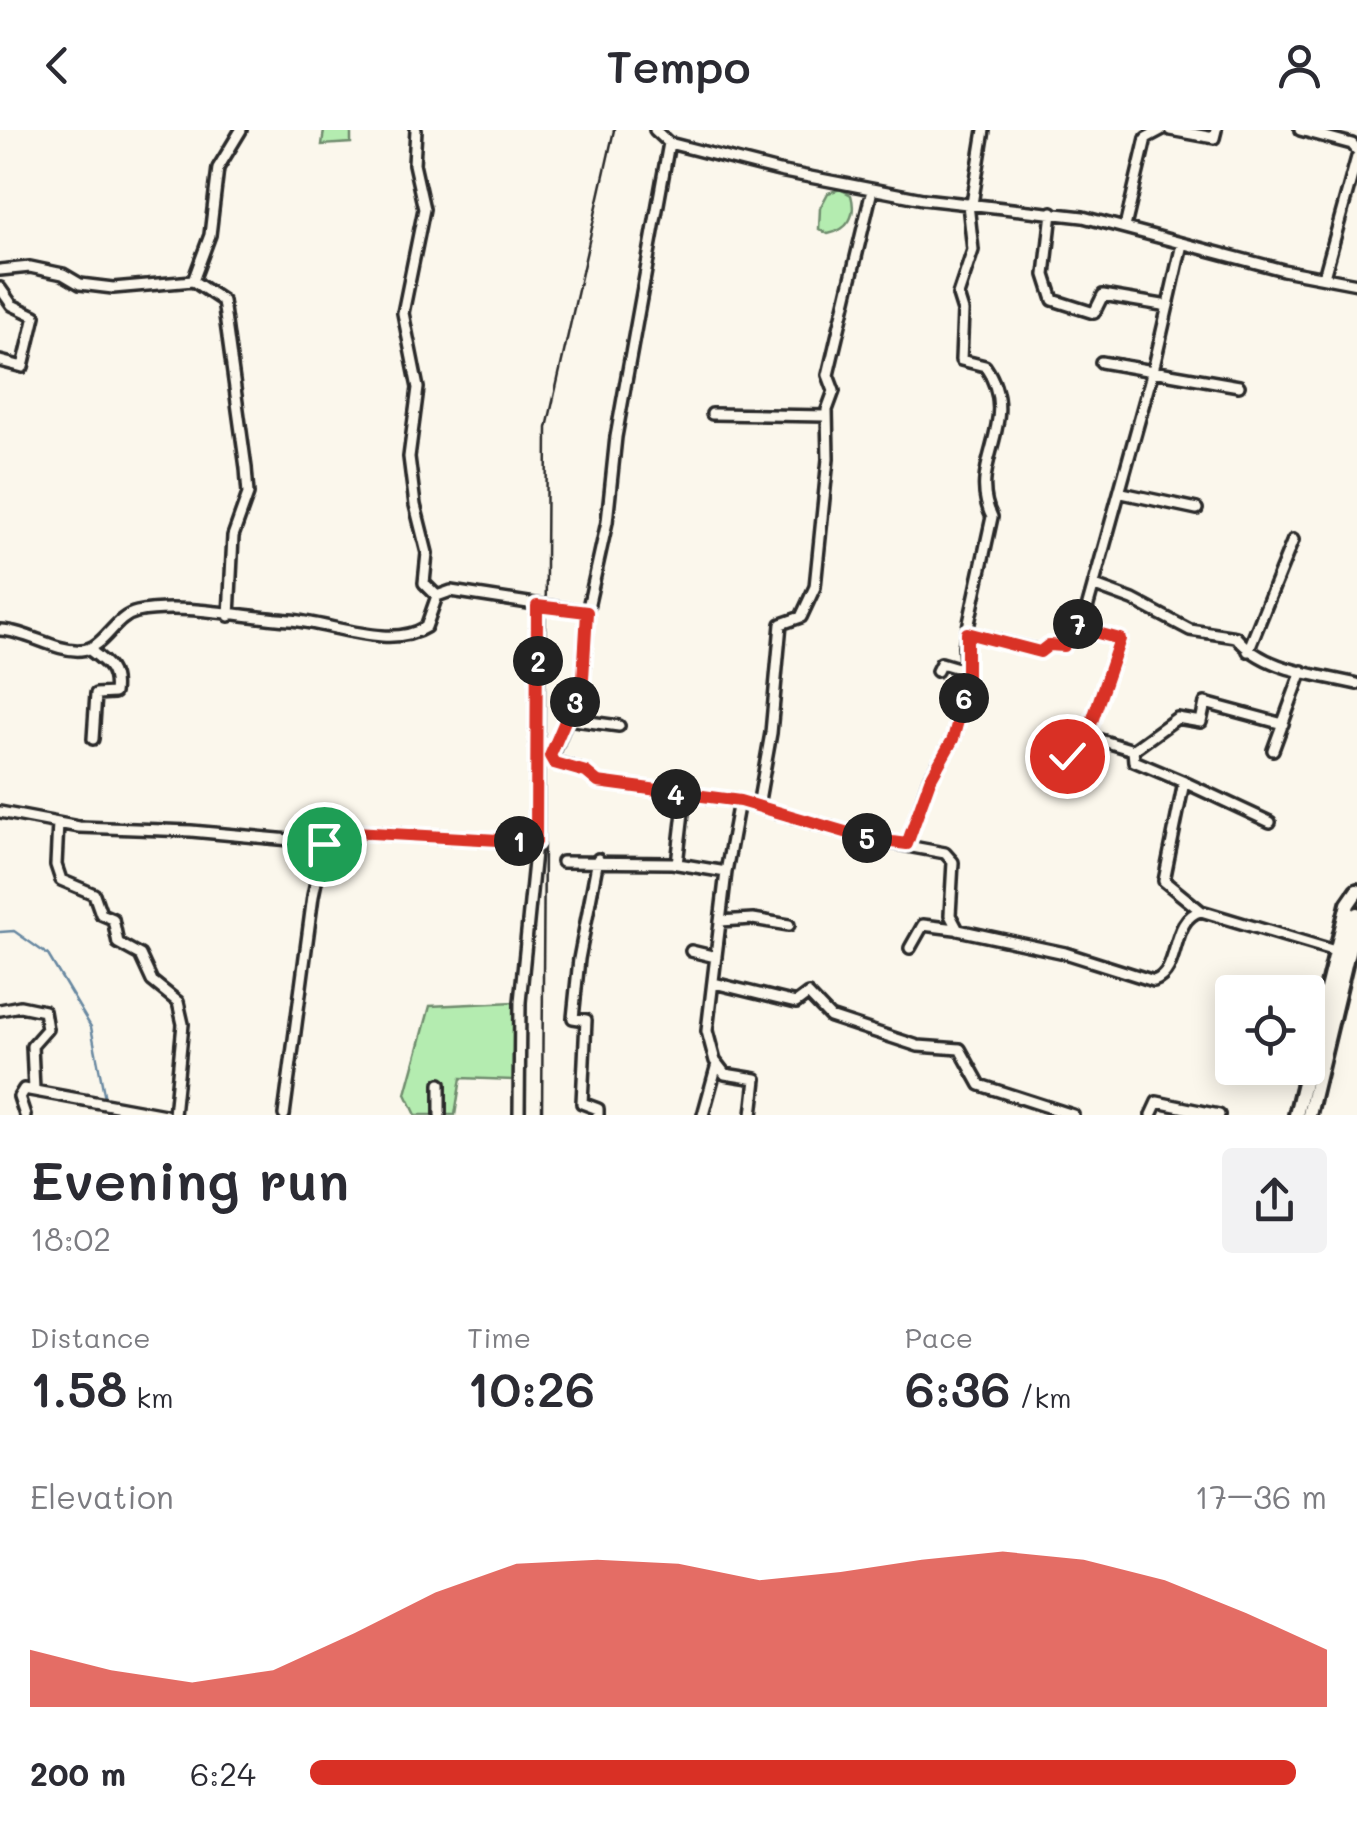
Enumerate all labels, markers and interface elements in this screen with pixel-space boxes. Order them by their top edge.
text: Tempo [606,36,751,94]
icon: back [30,38,85,93]
icon: person [1272,38,1327,93]
pin: 7 [1053,599,1103,649]
text: 7 [1070,606,1086,642]
pin: 2 [513,636,563,686]
text: 2 [530,643,546,679]
pin: 6 [939,673,989,723]
pin: 3 [550,677,600,727]
text: 6 [956,680,972,716]
text: 3 [567,684,583,720]
pin [1025,714,1110,799]
icon: check [1040,729,1095,784]
pin: 4 [651,769,701,819]
text: 4 [667,776,685,812]
pin [282,802,367,887]
pin: 5 [842,813,892,863]
pin: 1 [494,816,544,866]
icon: arrive [297,817,352,872]
text: 5 [859,820,875,856]
text: 1 [513,823,525,859]
map controls [1215,975,1325,1085]
button: locate [1215,975,1325,1085]
text: Evening run [30,1143,349,1215]
button: share [1222,1148,1327,1253]
text: 18:02 [30,1217,111,1259]
text: Distance [30,1319,151,1355]
text: Time [467,1319,531,1355]
text: Pace [905,1319,973,1355]
text: 1.58 [30,1355,127,1421]
text: 10:26 [467,1355,595,1421]
text: 6:36 [905,1355,1011,1421]
text: km [127,1379,174,1415]
text: /km [1011,1379,1072,1415]
text: Elevation [30,1475,174,1517]
text: 17–36 m [1195,1475,1327,1517]
text: 200 m [30,1752,126,1794]
text: 6:24 [190,1752,256,1794]

